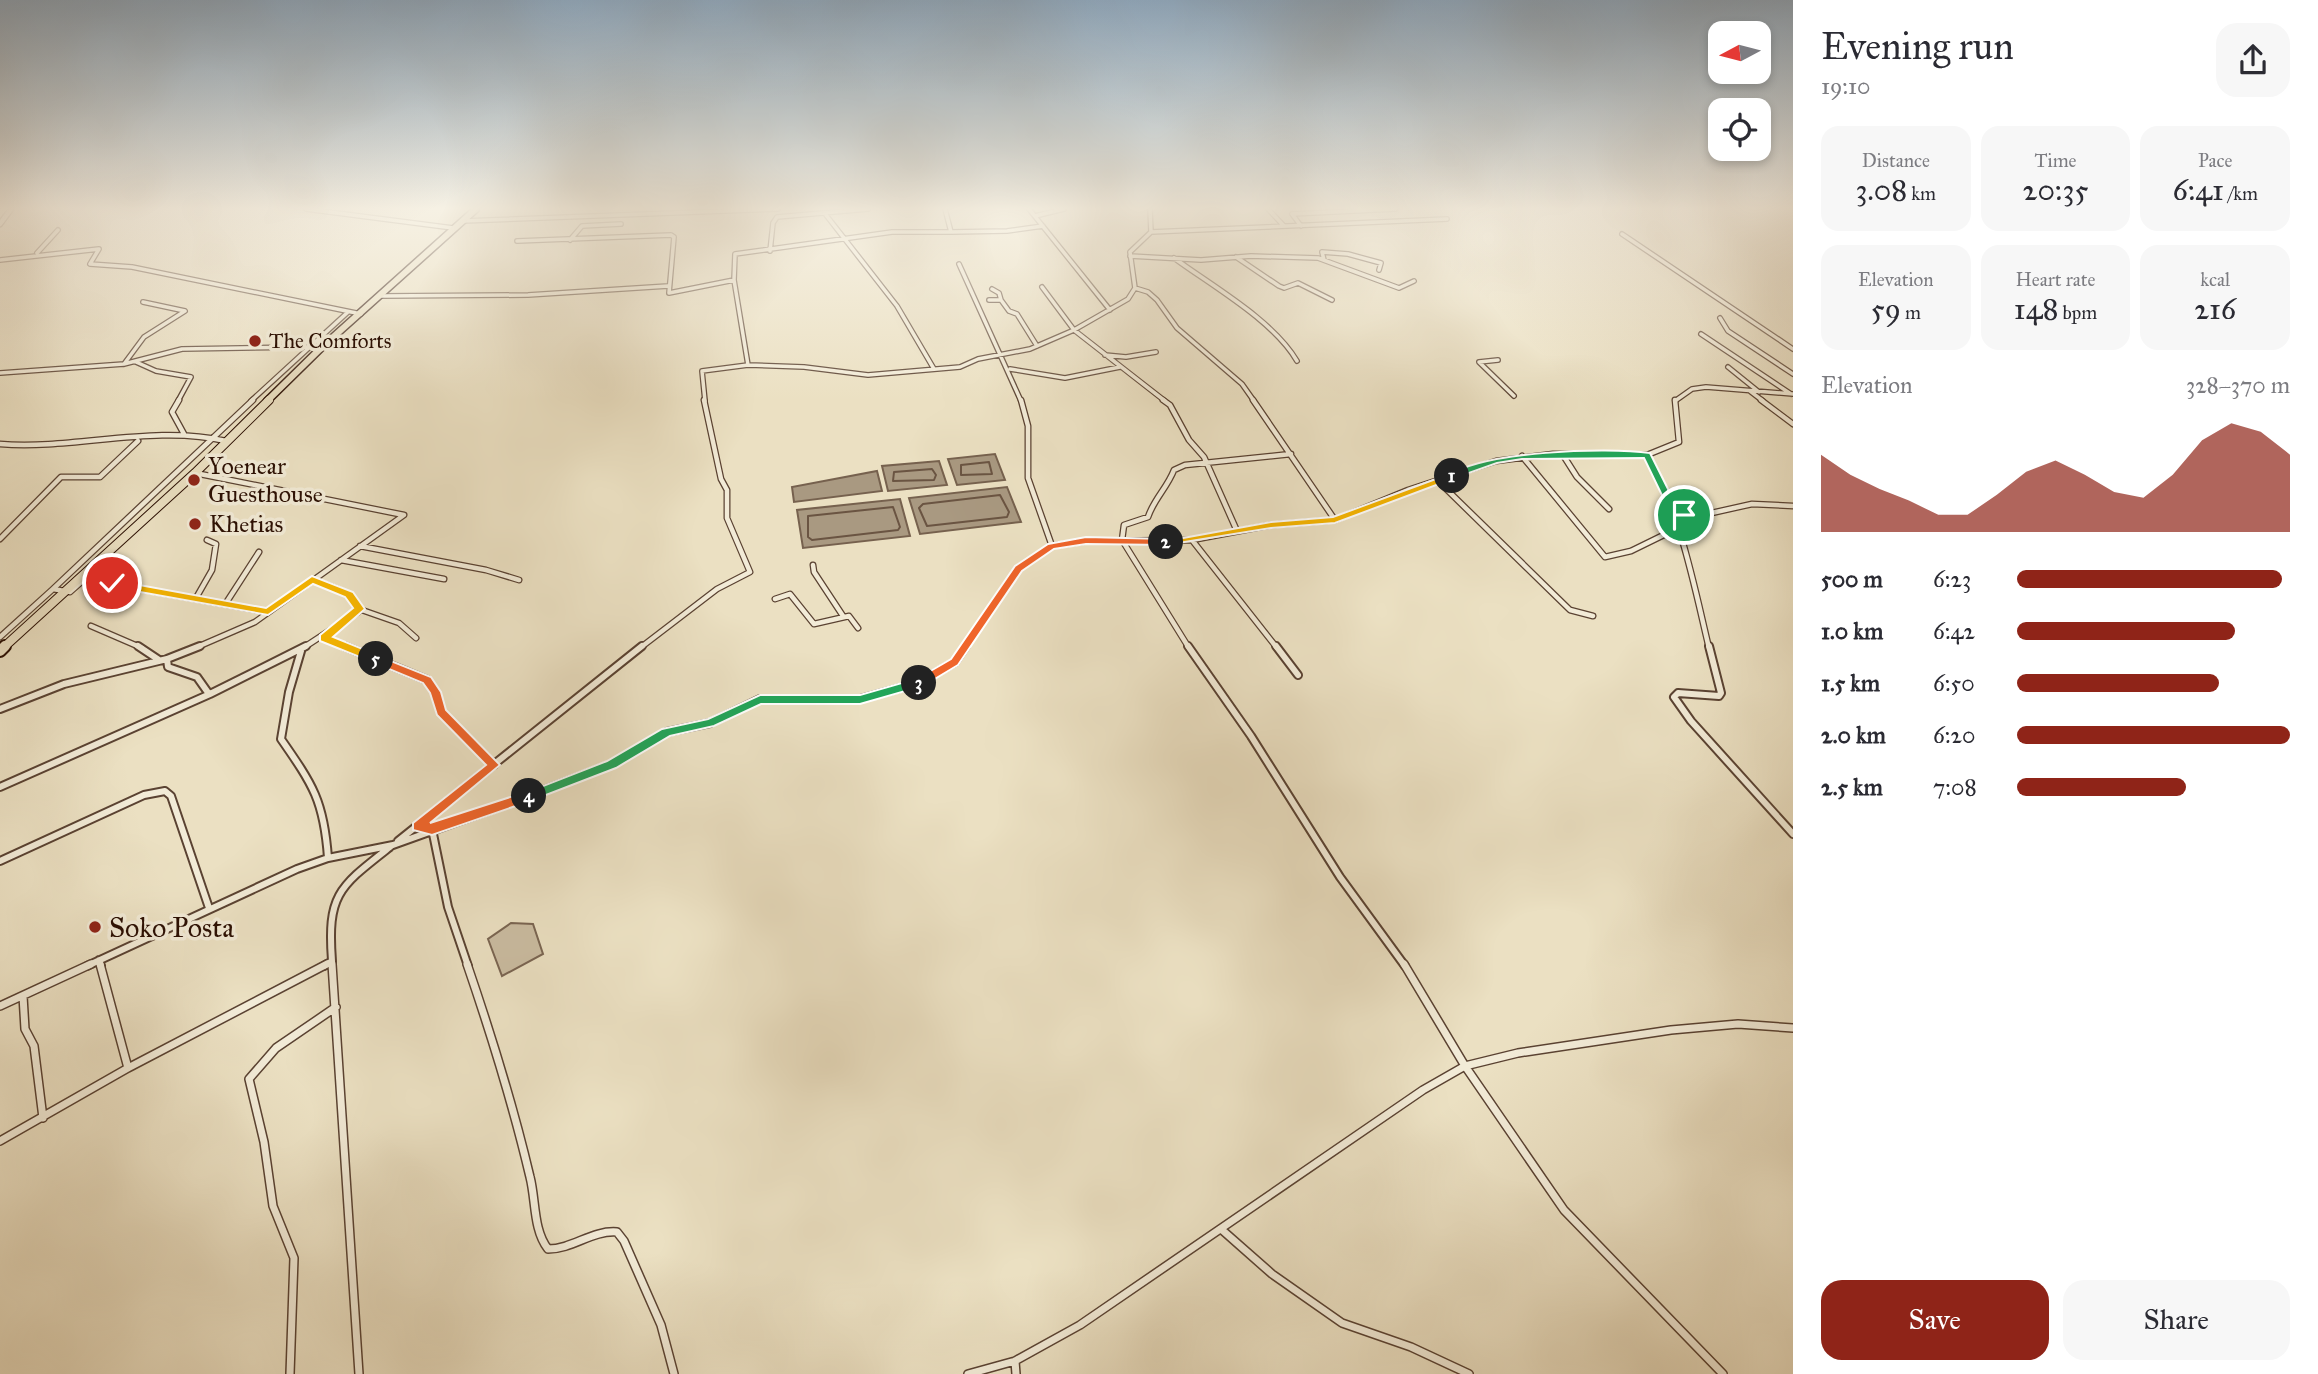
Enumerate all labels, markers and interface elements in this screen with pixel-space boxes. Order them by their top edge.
north arrow [1708,21,1771,84]
map controls [1708,21,1771,161]
text: Evening run [1821,23,2014,69]
button: share [2216,23,2290,97]
text: 19:10 [1821,72,1870,100]
button: locate [1708,98,1771,161]
text: Distance [1862,149,1930,172]
text: Time [2034,149,2077,172]
text: Pace [2198,149,2232,172]
text: 3.08 [1856,172,1907,208]
text: 20:35 [2023,172,2088,208]
text: 6:41 [2172,172,2224,208]
text: km [1907,182,1936,205]
text: /km [2224,182,2258,205]
text: Elevation [1858,268,1934,291]
text: Heart rate [2016,268,2095,291]
text: kcal [2200,268,2230,291]
text: 59 [1871,291,1901,327]
text: 148 [2014,291,2058,327]
text: 216 [2194,291,2236,327]
text: m [1901,301,1921,324]
text: bpm [2058,301,2097,324]
place label: The Comforts [269,328,391,354]
marker: The Comforts [247,333,263,349]
text: Elevation [1821,371,1912,399]
text: 328–370 m [2186,371,2290,399]
place label: Yoenear Guesthouse [208,451,323,509]
pin: 1 [1434,458,1470,494]
text: 1 [1448,464,1455,487]
marker: Yoenear Guesthouse [186,472,202,488]
pin [1654,485,1714,545]
icon: arrive [1665,496,1703,534]
place label: Khetias [209,509,283,539]
marker: Khetias [187,516,203,532]
pin: 2 [1148,524,1184,560]
text: 2 [1161,530,1170,553]
pin [82,553,142,613]
icon: check [93,564,131,602]
text: 500 m [1821,565,1883,593]
text: 6:23 [1933,565,1971,593]
text: 1.0 km [1821,617,1883,645]
text: 6:42 [1933,617,1975,645]
pin: 5 [358,642,394,676]
text: 5 [371,647,380,670]
pin: 3 [902,666,936,700]
text: 1.5 km [1821,669,1880,697]
text: 6:50 [1933,669,1975,697]
text: 3 [915,671,922,694]
text: 2.0 km [1821,721,1886,749]
text: 6:20 [1933,721,1975,749]
text: 2.5 km [1821,773,1883,801]
text: 7:08 [1933,773,1977,801]
pin: 4 [512,778,546,814]
text: 4 [523,784,534,807]
place label: Soko Posta [109,910,234,945]
marker: Soko Posta [87,919,103,935]
button: Save [1821,1280,2049,1360]
button: Share [2063,1280,2290,1360]

